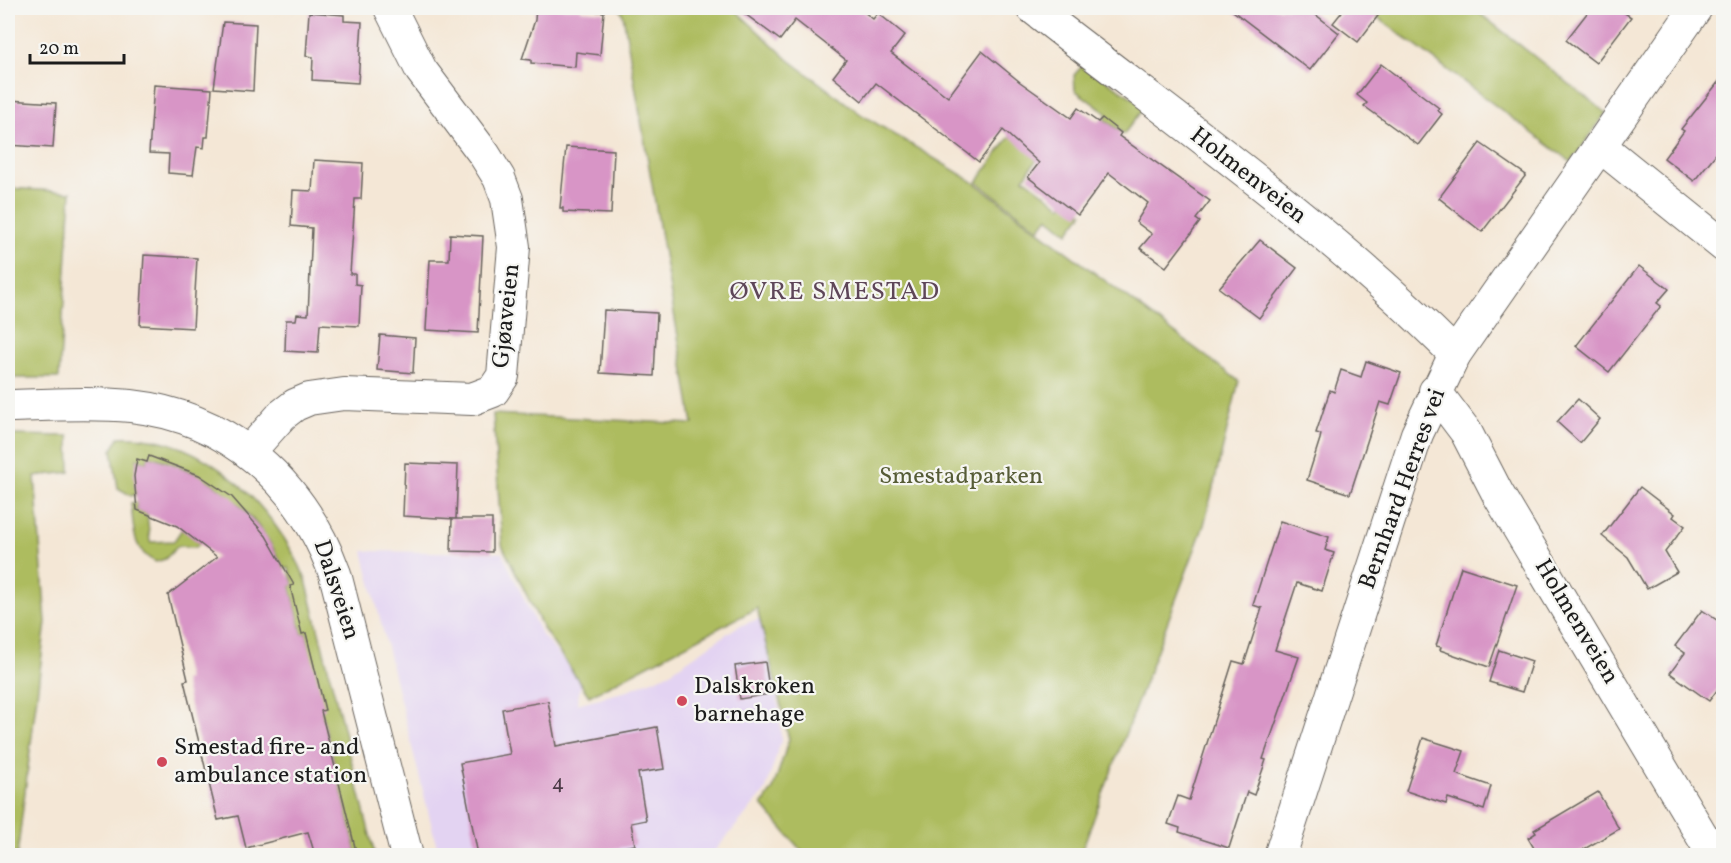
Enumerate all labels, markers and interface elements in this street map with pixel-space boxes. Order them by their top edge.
scale bar [30,27,124,65]
text: 20 m [39,37,79,62]
street label: Holmenveien [1182,119,1314,233]
street label: Gjøaveien [485,262,529,370]
district label: ØVRE SMESTAD [729,274,941,310]
street label: Bernhard Herres vei [1351,384,1455,594]
park label: Smestadparken [879,460,1043,494]
street label: Dalsveien [304,536,368,644]
street label: Holmenveien [1525,553,1627,691]
place label: Dalskroken barnehage [694,670,815,732]
marker: Dalskroken barnehage [675,694,689,708]
place label: Smestad fire- and ambulance station [174,731,367,793]
marker: Smestad fire- and ambulance station [155,755,169,769]
house number: 4 [552,769,564,798]

